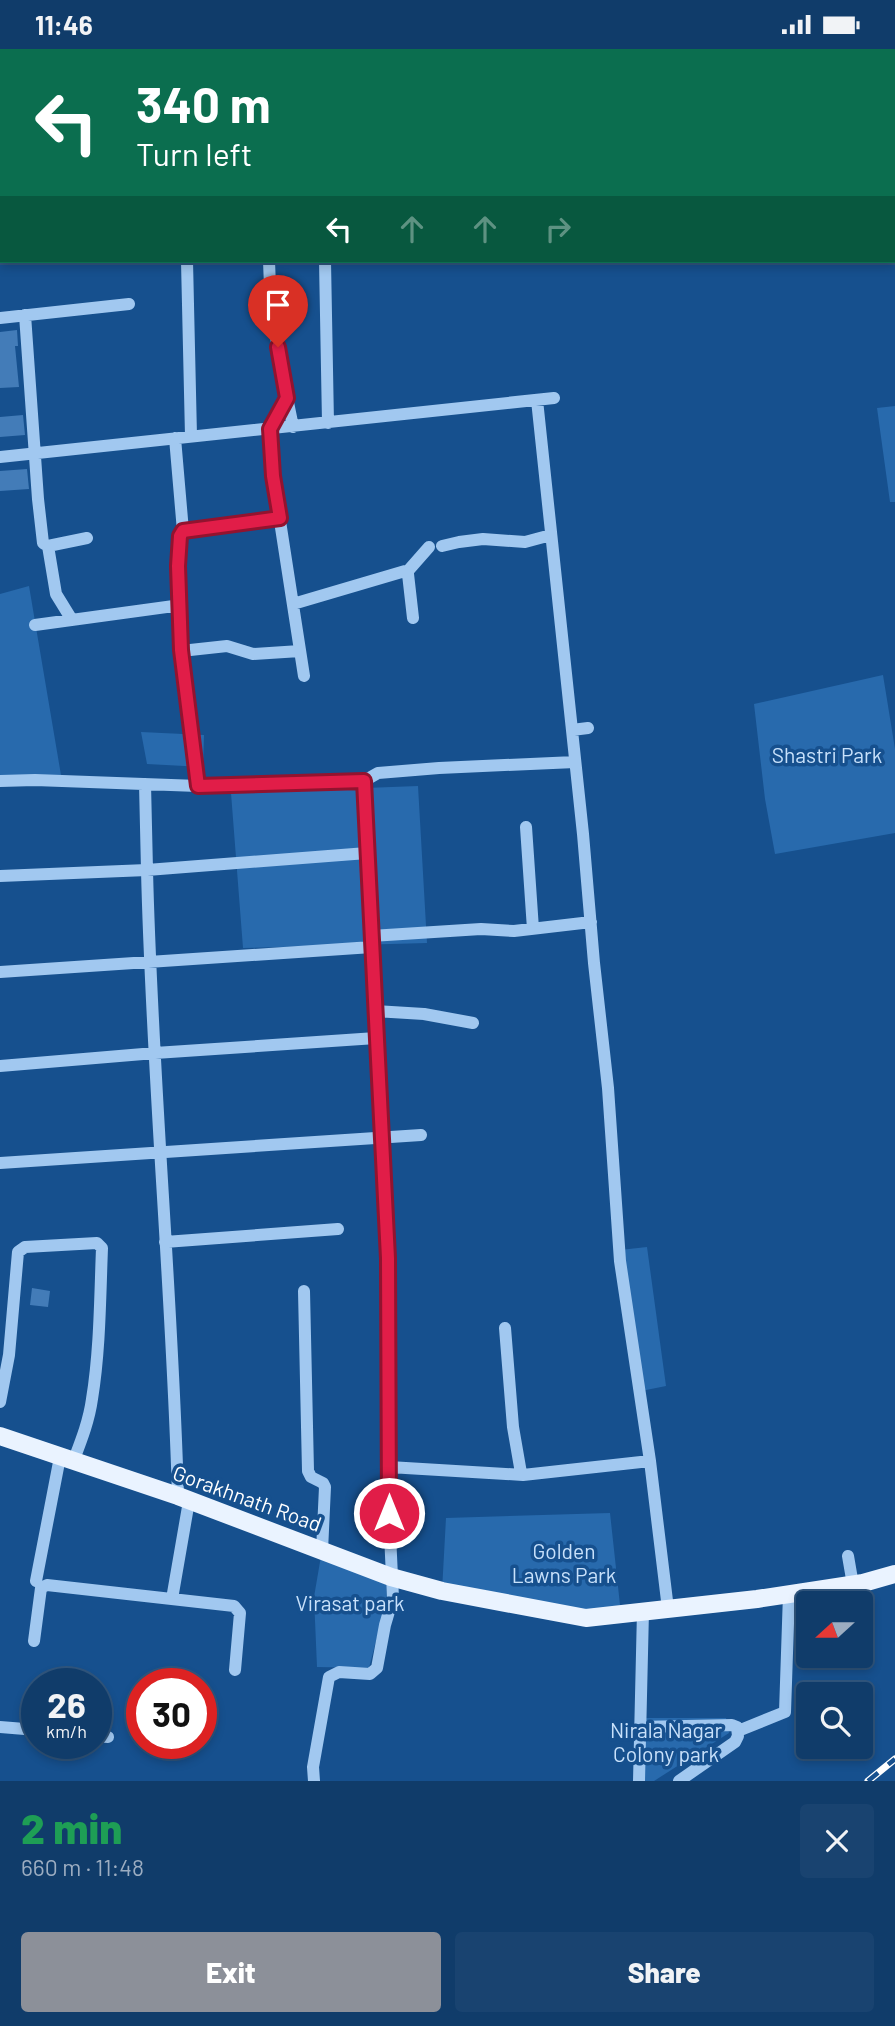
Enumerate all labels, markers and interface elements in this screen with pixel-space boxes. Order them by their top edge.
text: 11:46 [35,9,93,40]
text: 340 m [136,74,271,133]
icon: left [21,77,112,168]
text: Turn left [136,134,253,172]
icon: left [320,210,358,248]
icon: ahead [393,210,431,248]
icon: ahead [466,210,504,248]
icon: right [539,210,577,248]
pin [248,275,308,347]
icon: arrive [259,286,297,324]
park label: Shastri Park [772,742,882,767]
street label: Gorakhnath Road [170,1459,325,1536]
position arrow [352,1476,426,1550]
park label: Golden Lawns Park [512,1538,616,1587]
park label: Virasat park [295,1590,405,1615]
north arrow [796,1591,873,1668]
map controls [796,1591,873,1759]
speed limit sign: 30 [126,1668,217,1759]
button: search [796,1682,873,1759]
text: 26 [47,1683,86,1725]
park label: Nirala Nagar Colony park [610,1717,722,1766]
text: km/h [46,1720,87,1742]
text: 2 min [21,1802,122,1852]
button: close [800,1804,874,1878]
text: 660 m · 11:48 [21,1853,144,1881]
button: Exit [21,1932,441,2012]
button: Share [455,1932,874,2012]

